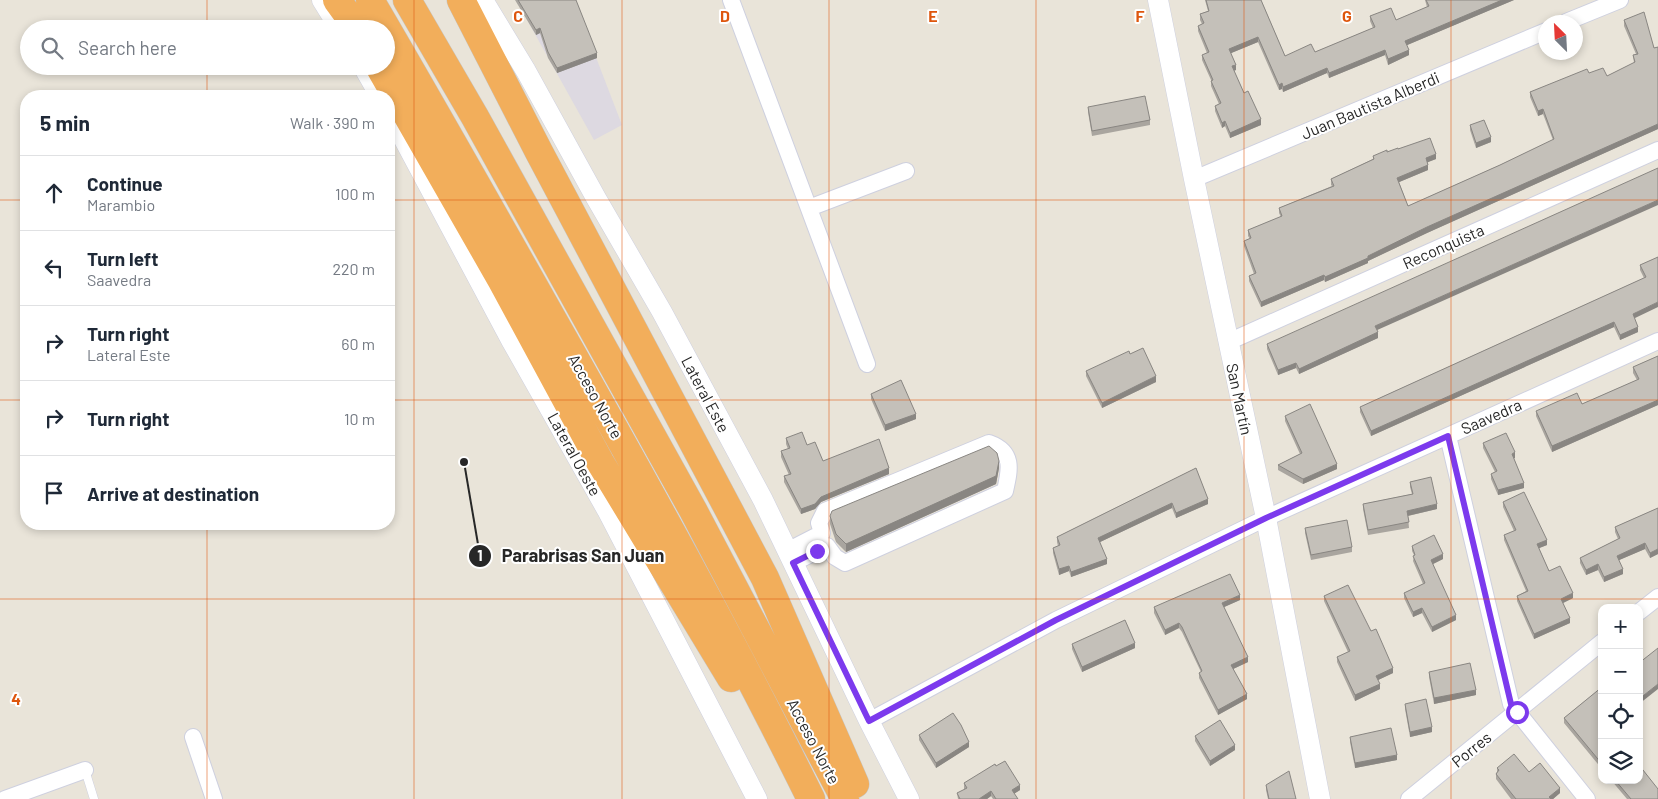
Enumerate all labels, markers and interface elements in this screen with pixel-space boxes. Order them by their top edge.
text: C [513,6,523,25]
text: D [720,6,730,25]
text: E [928,6,938,25]
text: F [1136,6,1145,25]
text: G [1342,6,1352,25]
north arrow [1538,15,1583,60]
search box [20,20,395,75]
icon: search [38,34,66,62]
text: Search here [78,36,177,59]
street label: Juan Bautista Alberdi [1298,67,1442,143]
text: 5 min [40,110,90,135]
text: Walk · 390 m [290,113,375,132]
text: Continue [87,172,163,195]
icon: ahead [40,179,68,207]
text: 100 m [335,184,375,203]
text: Marambio [87,195,155,214]
street label: Reconquista [1399,220,1487,272]
text: Turn left [87,247,158,270]
icon: left [40,254,68,282]
text: 220 m [332,259,375,278]
text: Saavedra [87,270,151,289]
text: Turn right [87,322,169,345]
icon: right [40,329,68,357]
text: 60 m [341,334,375,353]
text: Lateral Este [87,345,171,364]
street label: Acceso Norte [565,350,627,442]
street label: Lateral Este [678,353,734,435]
street label: San Martín [1223,361,1257,437]
street label: Saavedra [1458,394,1524,438]
icon: right [40,404,68,432]
text: Turn right [87,407,169,430]
text: 10 m [344,409,375,428]
street label: Lateral Oeste [544,409,606,499]
icon: arrive [40,479,68,507]
text: Arrive at destination [87,482,259,505]
callout: Parabrisas San Juan [467,539,675,572]
route end [806,540,829,563]
text: Parabrisas San Juan [502,544,664,566]
text: 1 [477,546,483,564]
map controls [1598,604,1643,784]
button: + [1598,604,1643,649]
button: − [1598,649,1643,694]
text: 4 [11,689,21,708]
button: locate [1598,694,1643,739]
street label: Acceso Norte [784,695,844,787]
route start [1506,701,1529,724]
street label: Porres [1447,727,1495,771]
button: layers [1598,739,1643,784]

